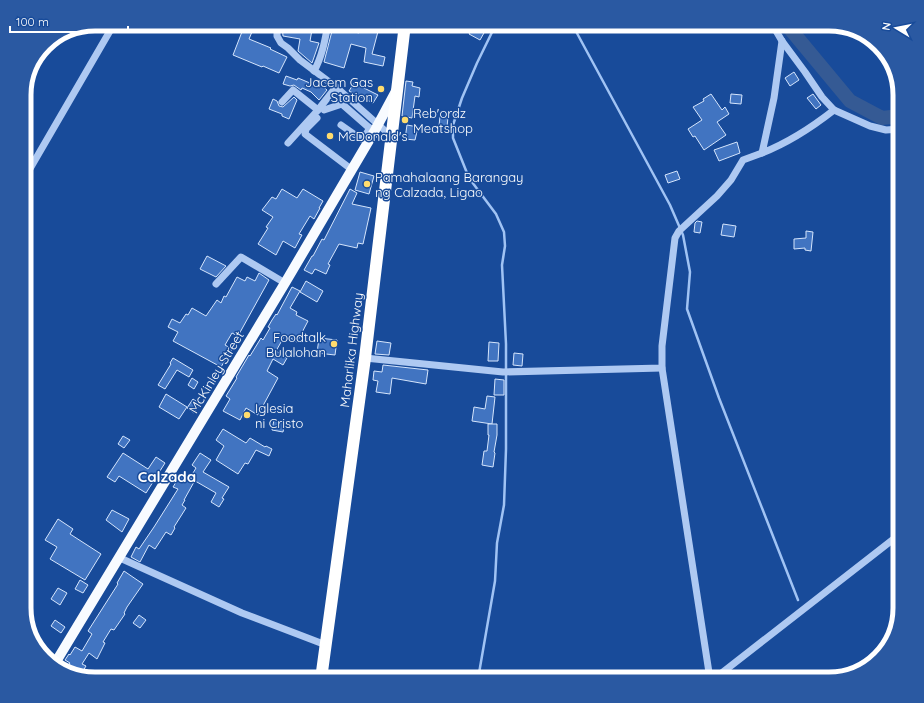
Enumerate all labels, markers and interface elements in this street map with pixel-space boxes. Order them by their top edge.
scale bar [10,8,128,34]
north arrow [876,8,916,48]
text: 100 m [16,14,49,29]
text: N [879,21,894,31]
place label: Jacem Gas Station [305,74,373,105]
marker: Jacem Gas Station [376,84,386,94]
place label: Reb'ordz Meatshop [413,105,473,136]
marker: Reb'ordz Meatshop [400,115,410,125]
place label: McDonald's [338,128,408,144]
marker: McDonald's [325,131,335,141]
place label: Pamahalaang Barangay ng Calzada, Ligao [375,169,524,200]
marker: Pamahalaang Barangay ng Calzada, Ligao [362,179,372,189]
street label: Maharlika Highway [336,292,366,408]
street label: McKinley Street [185,328,247,416]
place label: Foodtalk Bulalohan [266,329,326,360]
marker: Foodtalk Bulalohan [329,339,339,349]
place label: Iglesia ni Cristo [255,400,304,431]
marker: Iglesia ni Cristo [242,410,252,420]
district label: Calzada [138,467,196,486]

